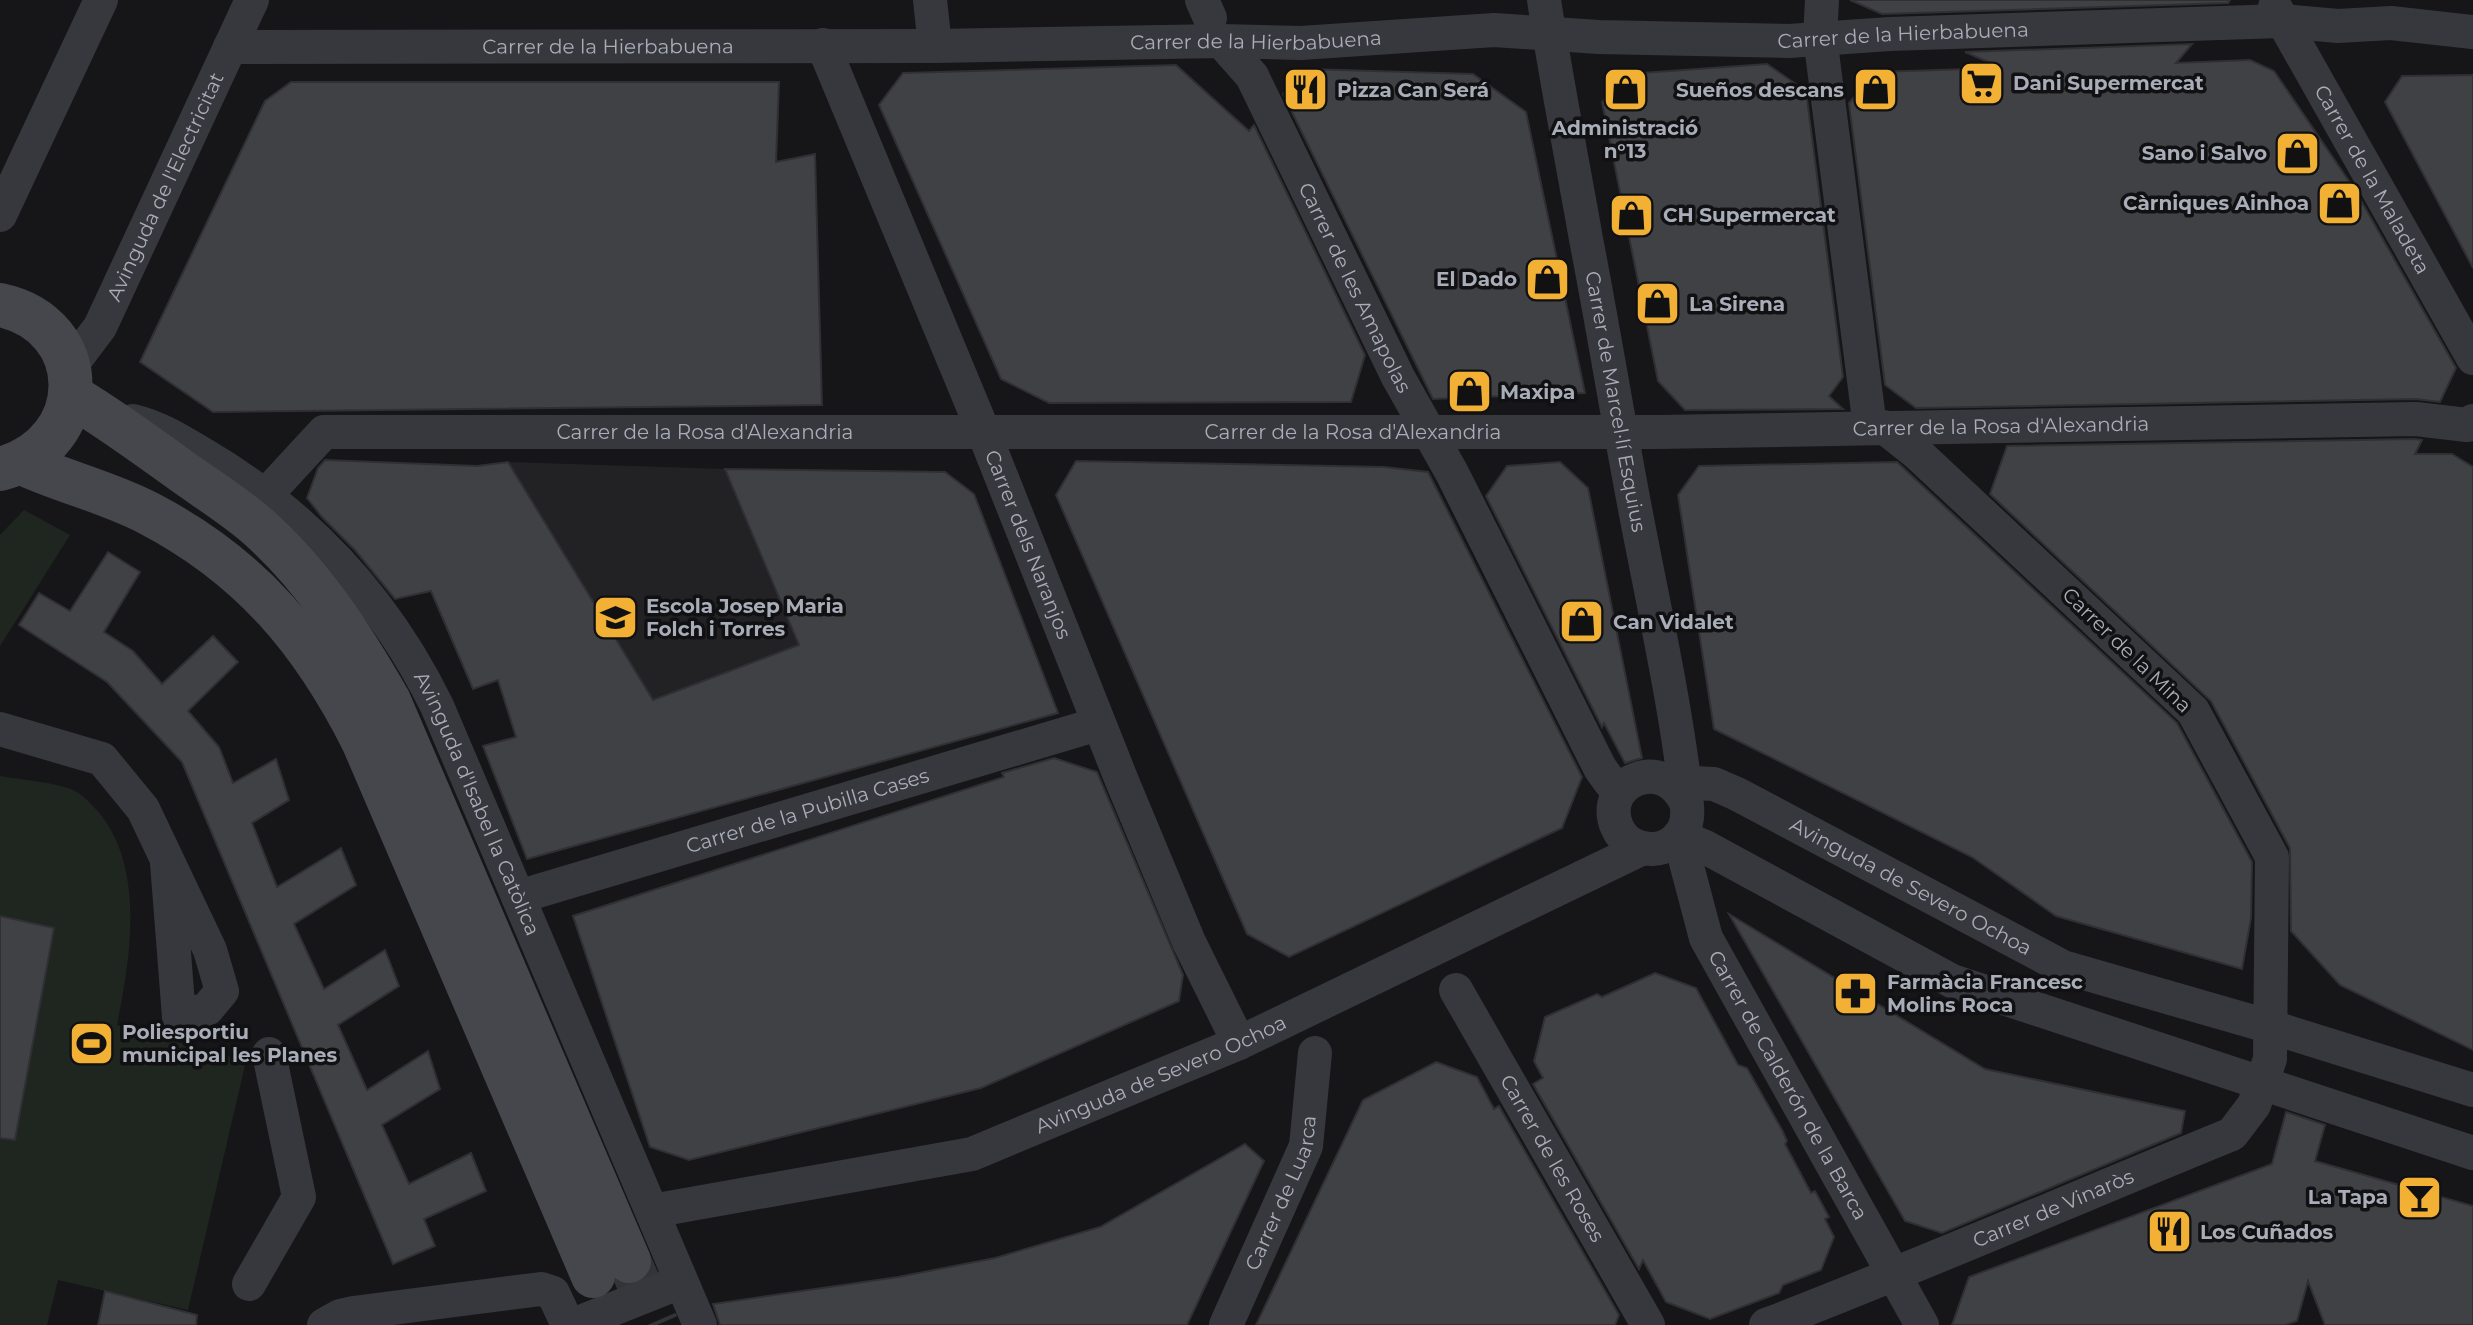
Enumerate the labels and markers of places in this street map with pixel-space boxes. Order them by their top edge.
supermarket icon: Dani Supermercat [1958,59,2006,107]
shop icon: Administració n°13 [1601,65,1649,113]
restaurant icon: Pizza Can Será [1282,66,1330,114]
shop icon: Sueños descans [1851,66,1899,114]
place label: Dani Supermercat [2013,71,2204,95]
place label: Pizza Can Será [1337,78,1489,102]
place label: Sueños descans [1676,78,1844,102]
place label: Administració n°13 [1551,116,1698,163]
shop icon: Sano i Salvo [2274,129,2322,177]
place label: Sano i Salvo [2142,141,2267,165]
shop icon: Càrniques Ainhoa [2316,179,2364,227]
shop icon: CH Supermercat [1608,191,1656,239]
place label: Càrniques Ainhoa [2123,191,2309,215]
place label: CH Supermercat [1663,203,1836,227]
shop icon: El Dado [1524,255,1572,303]
place label: El Dado [1436,267,1517,291]
shop icon: La Sirena [1634,280,1682,328]
place label: La Sirena [1689,292,1785,316]
shop icon: Maxipa [1445,368,1493,416]
place label: Maxipa [1500,380,1575,404]
school or university icon: Escola Josep Maria Folch i Torres [591,594,639,642]
place label: Escola Josep Maria Folch i Torres [646,594,844,641]
shop icon: Can Vidalet [1558,598,1606,646]
place label: Can Vidalet [1613,610,1734,634]
pharmacy icon: Farmàcia Francesc Molins Roca [1832,970,1880,1018]
place label: Farmàcia Francesc Molins Roca [1887,970,2083,1017]
sports icon: Poliesportiu municipal les Planes [67,1019,115,1067]
place label: Poliesportiu municipal les Planes [122,1020,337,1067]
bar icon: La Tapa [2395,1173,2443,1221]
place label: La Tapa [2308,1185,2388,1209]
restaurant icon: Los Cuñados [2145,1208,2193,1256]
place label: Los Cuñados [2200,1220,2334,1244]

